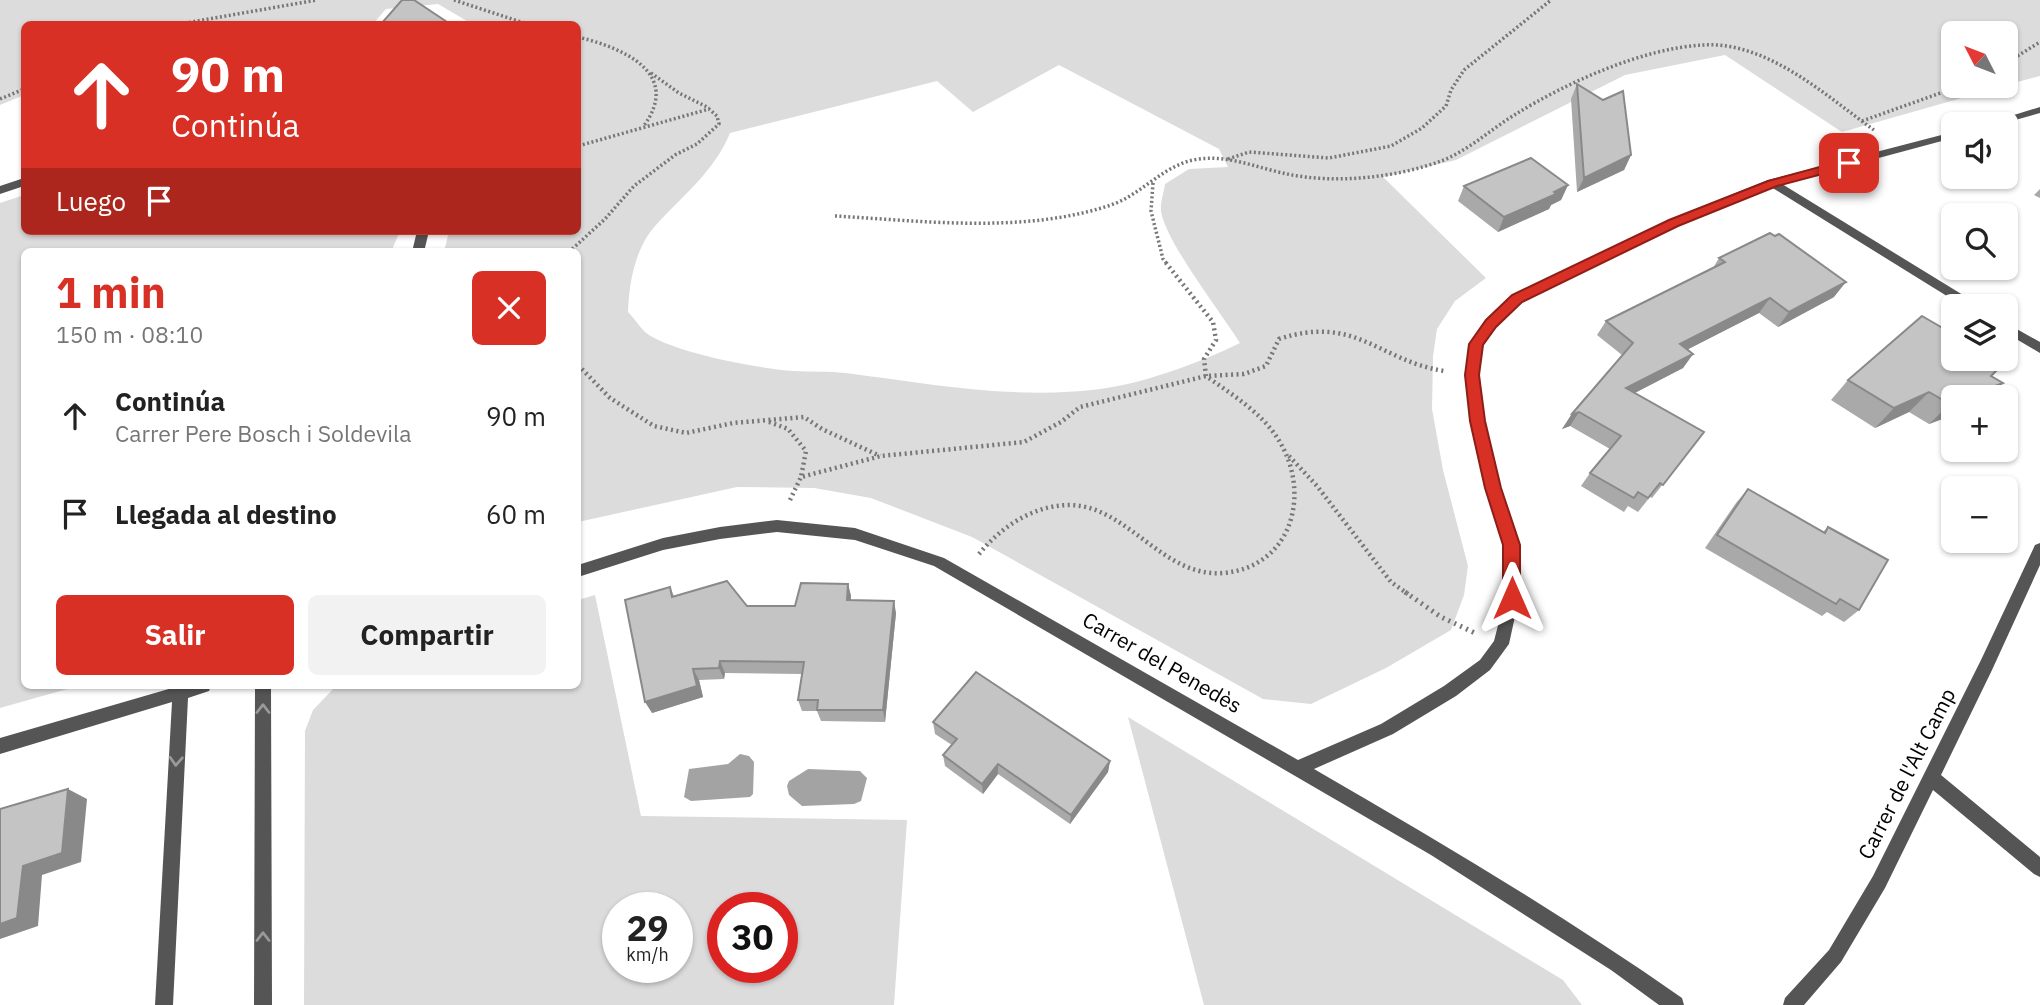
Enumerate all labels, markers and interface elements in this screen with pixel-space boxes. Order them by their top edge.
north arrow [1941,21,2018,98]
map controls [1941,21,2018,553]
text: 90 m [171,42,285,105]
icon: ahead [56,49,147,140]
text: Continúa [171,104,300,146]
button: sound [1941,112,2018,189]
pin [1819,133,1879,193]
icon: arrive [1830,144,1868,182]
icon: arrive [140,182,178,220]
text: Luego [56,184,126,218]
button: search [1941,203,2018,280]
text: 1 min [56,265,166,320]
button: close [472,271,546,345]
button: layers [1941,294,2018,371]
text: 150 m · 08:10 [56,319,203,349]
text: Continúa [115,384,225,418]
button: + [1941,385,2018,462]
icon: ahead [56,397,94,435]
text: 90 m [486,399,546,433]
text: Carrer Pere Bosch i Soldevila [115,418,412,448]
button: − [1941,476,2018,553]
icon: arrive [56,495,94,533]
text: Llegada al destino [115,497,337,531]
text: 60 m [486,497,546,531]
position arrow [1475,561,1549,635]
button: Salir [56,595,294,675]
button: Compartir [308,595,546,675]
street label: Carrer del Penedès [1078,605,1247,719]
street label: Carrer de l'Alt Camp [1851,683,1961,864]
one-way arrow [255,704,271,714]
one-way arrow [169,756,184,767]
speed limit sign: 30 [707,892,798,983]
text: 29 [626,905,669,951]
one-way arrow [255,931,271,942]
text: km/h [626,943,669,966]

